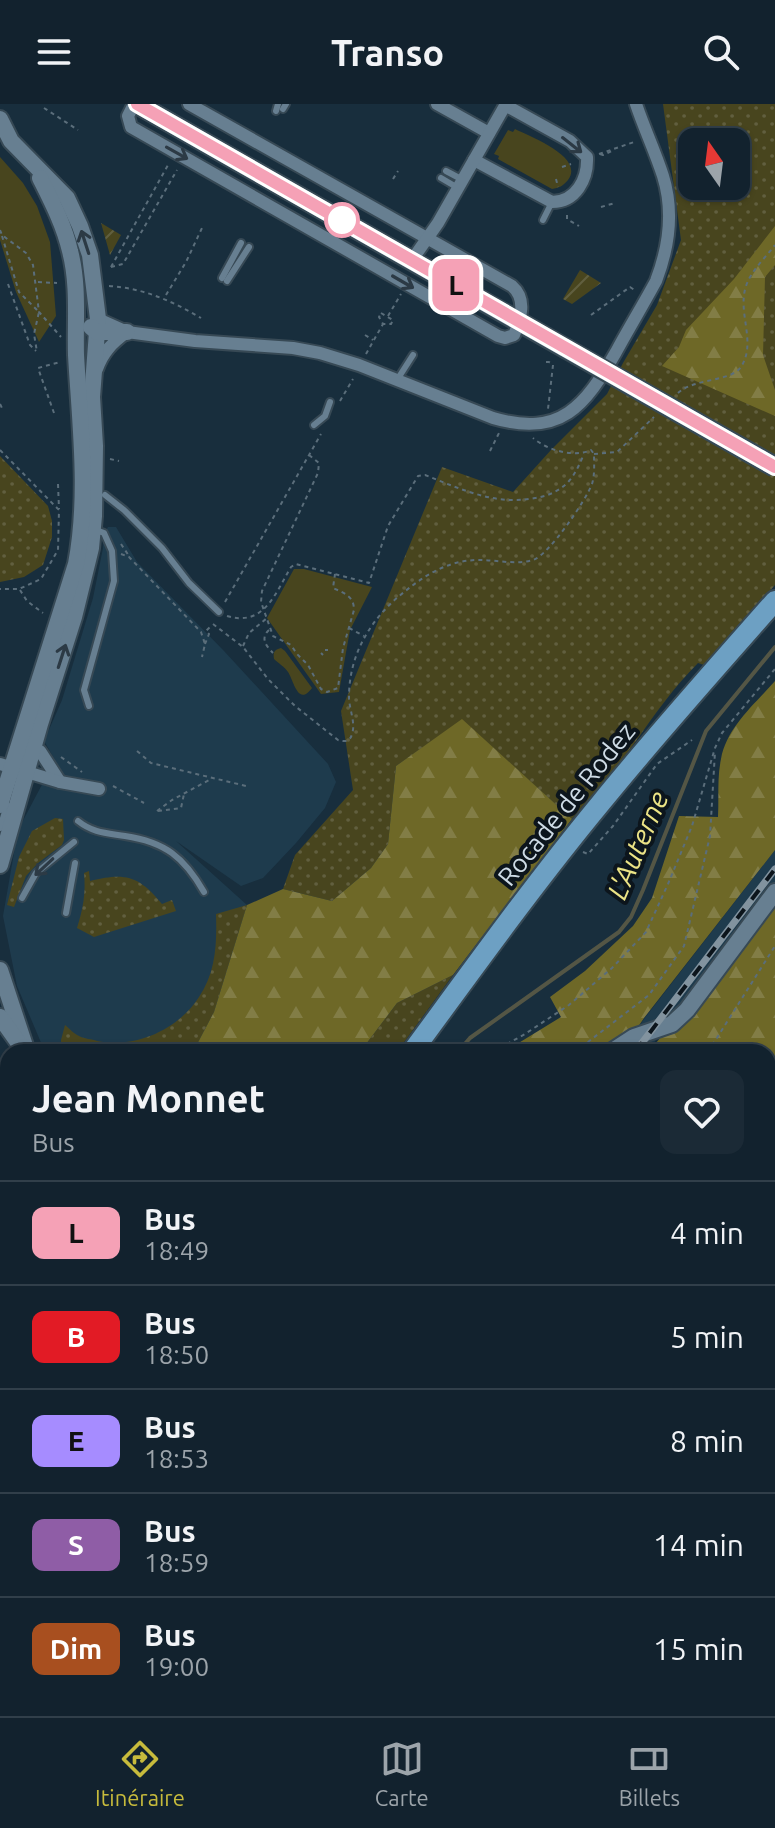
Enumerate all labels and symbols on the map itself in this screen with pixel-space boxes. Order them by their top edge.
north arrow [678,128,750,200]
one-way arrow [561,136,582,153]
one-way arrow [165,146,188,162]
unlabelled marker [325,203,359,237]
one-way arrow [77,230,92,255]
line badge: L [430,259,482,311]
one-way arrow [391,274,414,290]
one-way arrow [55,643,70,669]
street label: Rocade de Rodez [492,717,640,891]
water label: L'Auterne [600,787,674,903]
one-way arrow [34,857,54,876]

